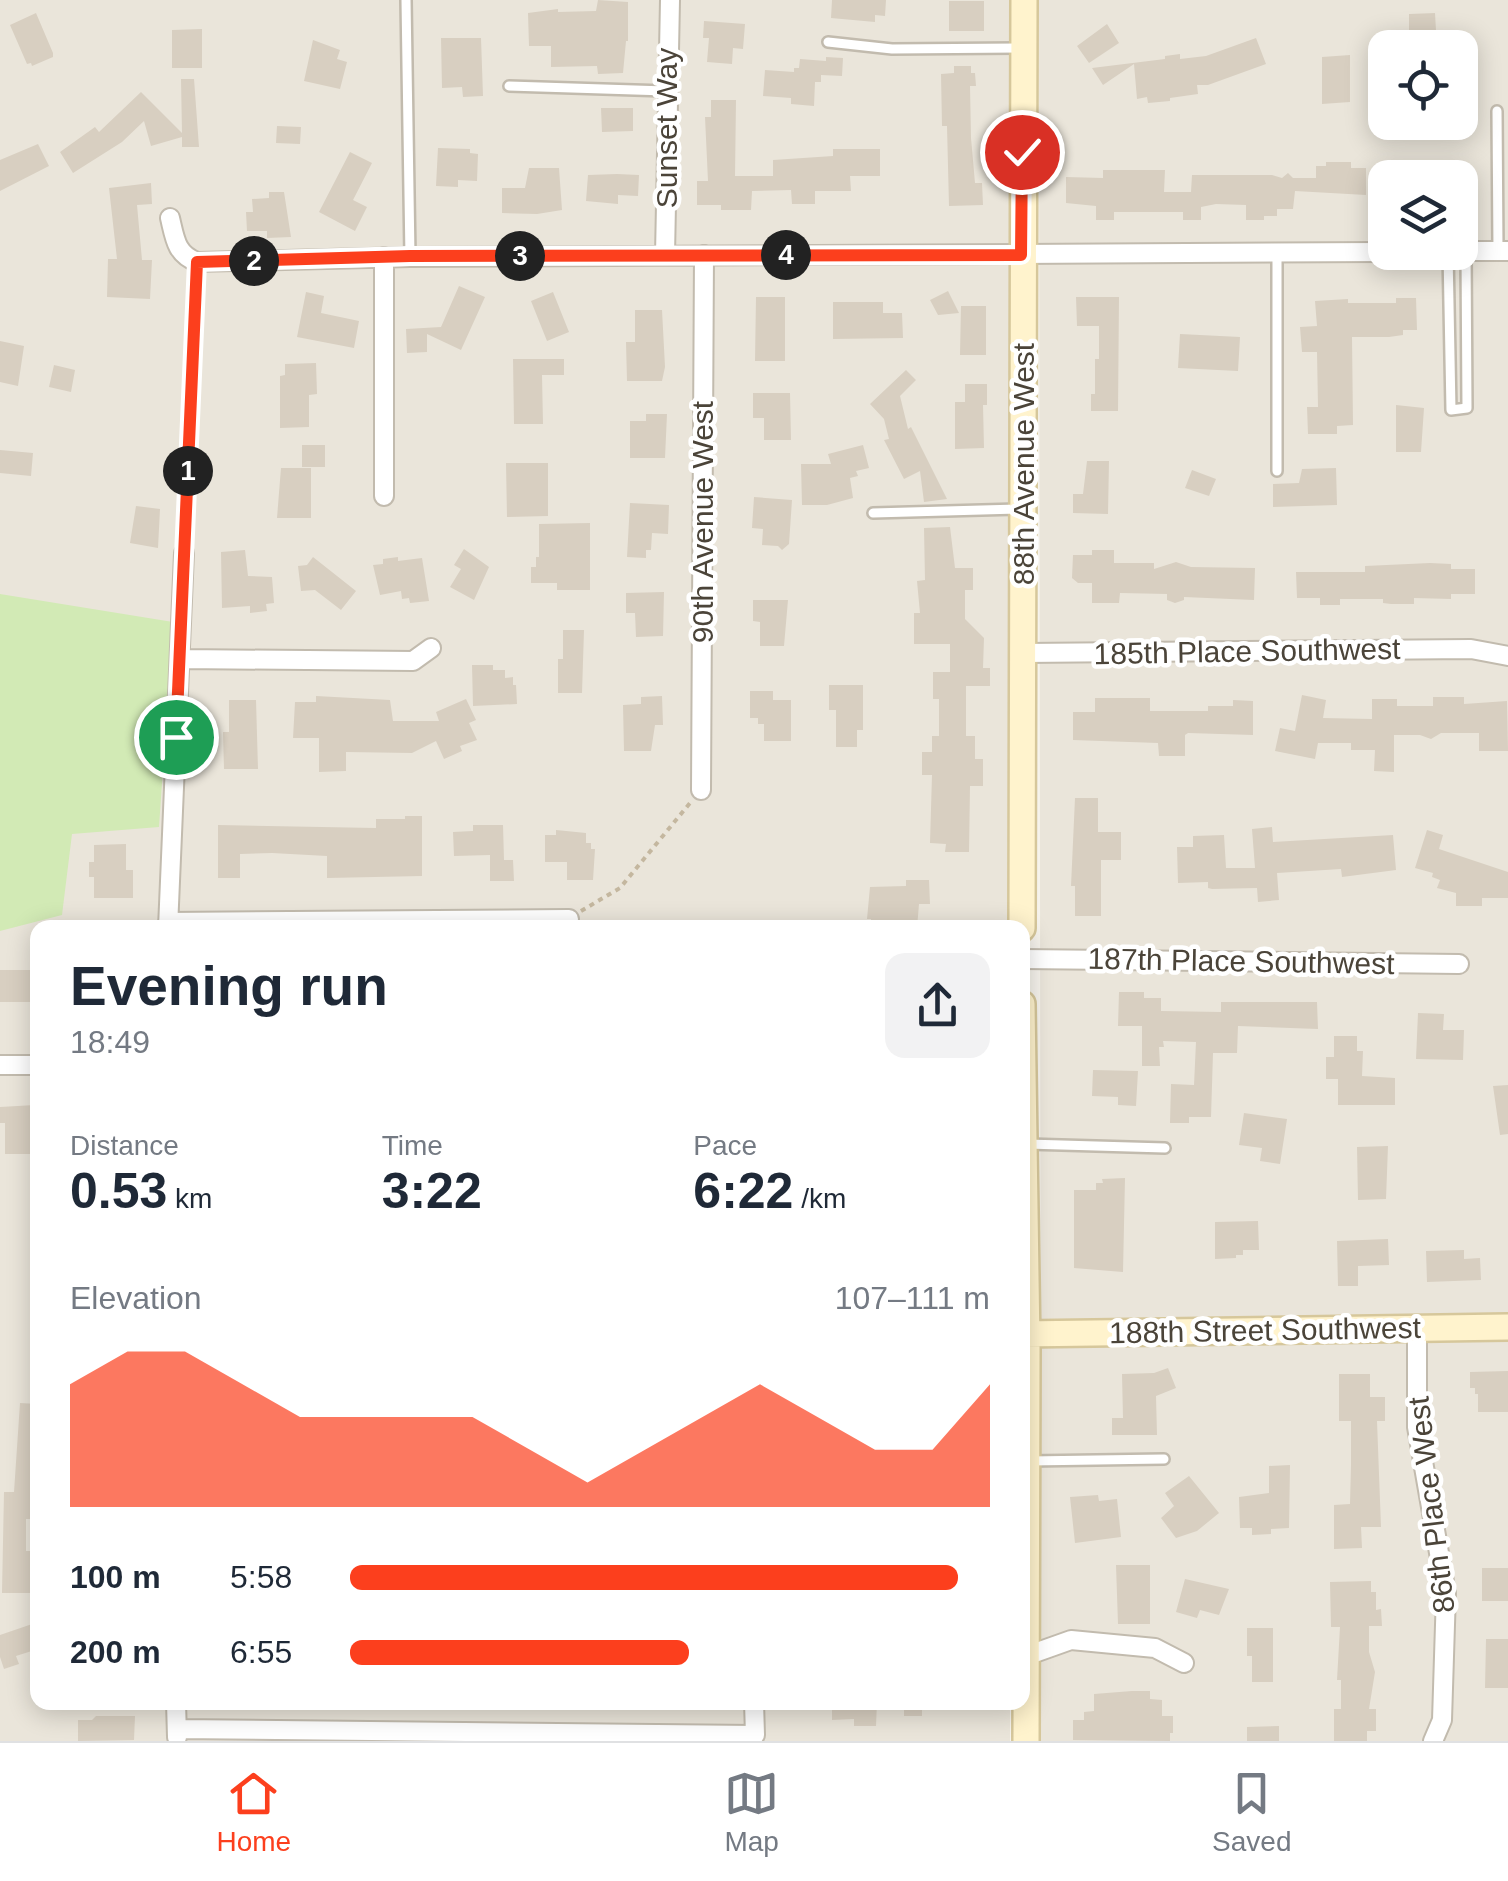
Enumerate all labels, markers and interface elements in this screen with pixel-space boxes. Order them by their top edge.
map controls [1368,30,1478,270]
button: locate [1368,30,1478,140]
street label: Sunset Way [650,48,683,208]
pin [980,110,1065,195]
icon: check [995,125,1050,180]
button: layers [1368,160,1478,270]
pin: 4 [761,230,811,280]
pin: 3 [495,231,545,281]
pin: 2 [229,236,279,286]
text: 4 [778,239,794,270]
text: 3 [512,240,528,271]
text: 2 [246,245,262,276]
street label: 88th Avenue West [1007,342,1040,585]
street label: 90th Avenue West [686,400,719,643]
pin: 1 [163,446,213,496]
text: 1 [180,455,196,486]
street label: 185th Place Southwest [1093,632,1401,670]
pin [134,695,219,780]
icon: arrive [149,710,204,765]
street label: 187th Place Southwest [1087,942,1395,980]
button: share [885,953,990,1058]
text: Evening run [70,955,388,1017]
text: 18:49 [70,1024,150,1060]
text: Distance [70,1130,179,1161]
text: Time [382,1130,443,1161]
text: Pace [693,1130,757,1161]
text: 0.53 [70,1163,167,1219]
text: 3:22 [382,1163,482,1219]
text: 6:22 [693,1163,793,1219]
text: km [167,1183,212,1214]
text: /km [793,1183,846,1214]
text: Elevation [70,1280,202,1316]
text: 107–111 m [835,1280,990,1316]
street label: 188th Street Southwest [1109,1311,1422,1349]
street label: 86th Place West [1401,1394,1461,1615]
text: 100 m [70,1559,161,1595]
text: 5:58 [230,1559,292,1595]
text: 200 m [70,1634,161,1670]
text: 6:55 [230,1634,292,1670]
tab: Home [216,1766,291,1858]
tab: Map [724,1766,779,1858]
tab: Saved [1212,1766,1291,1858]

